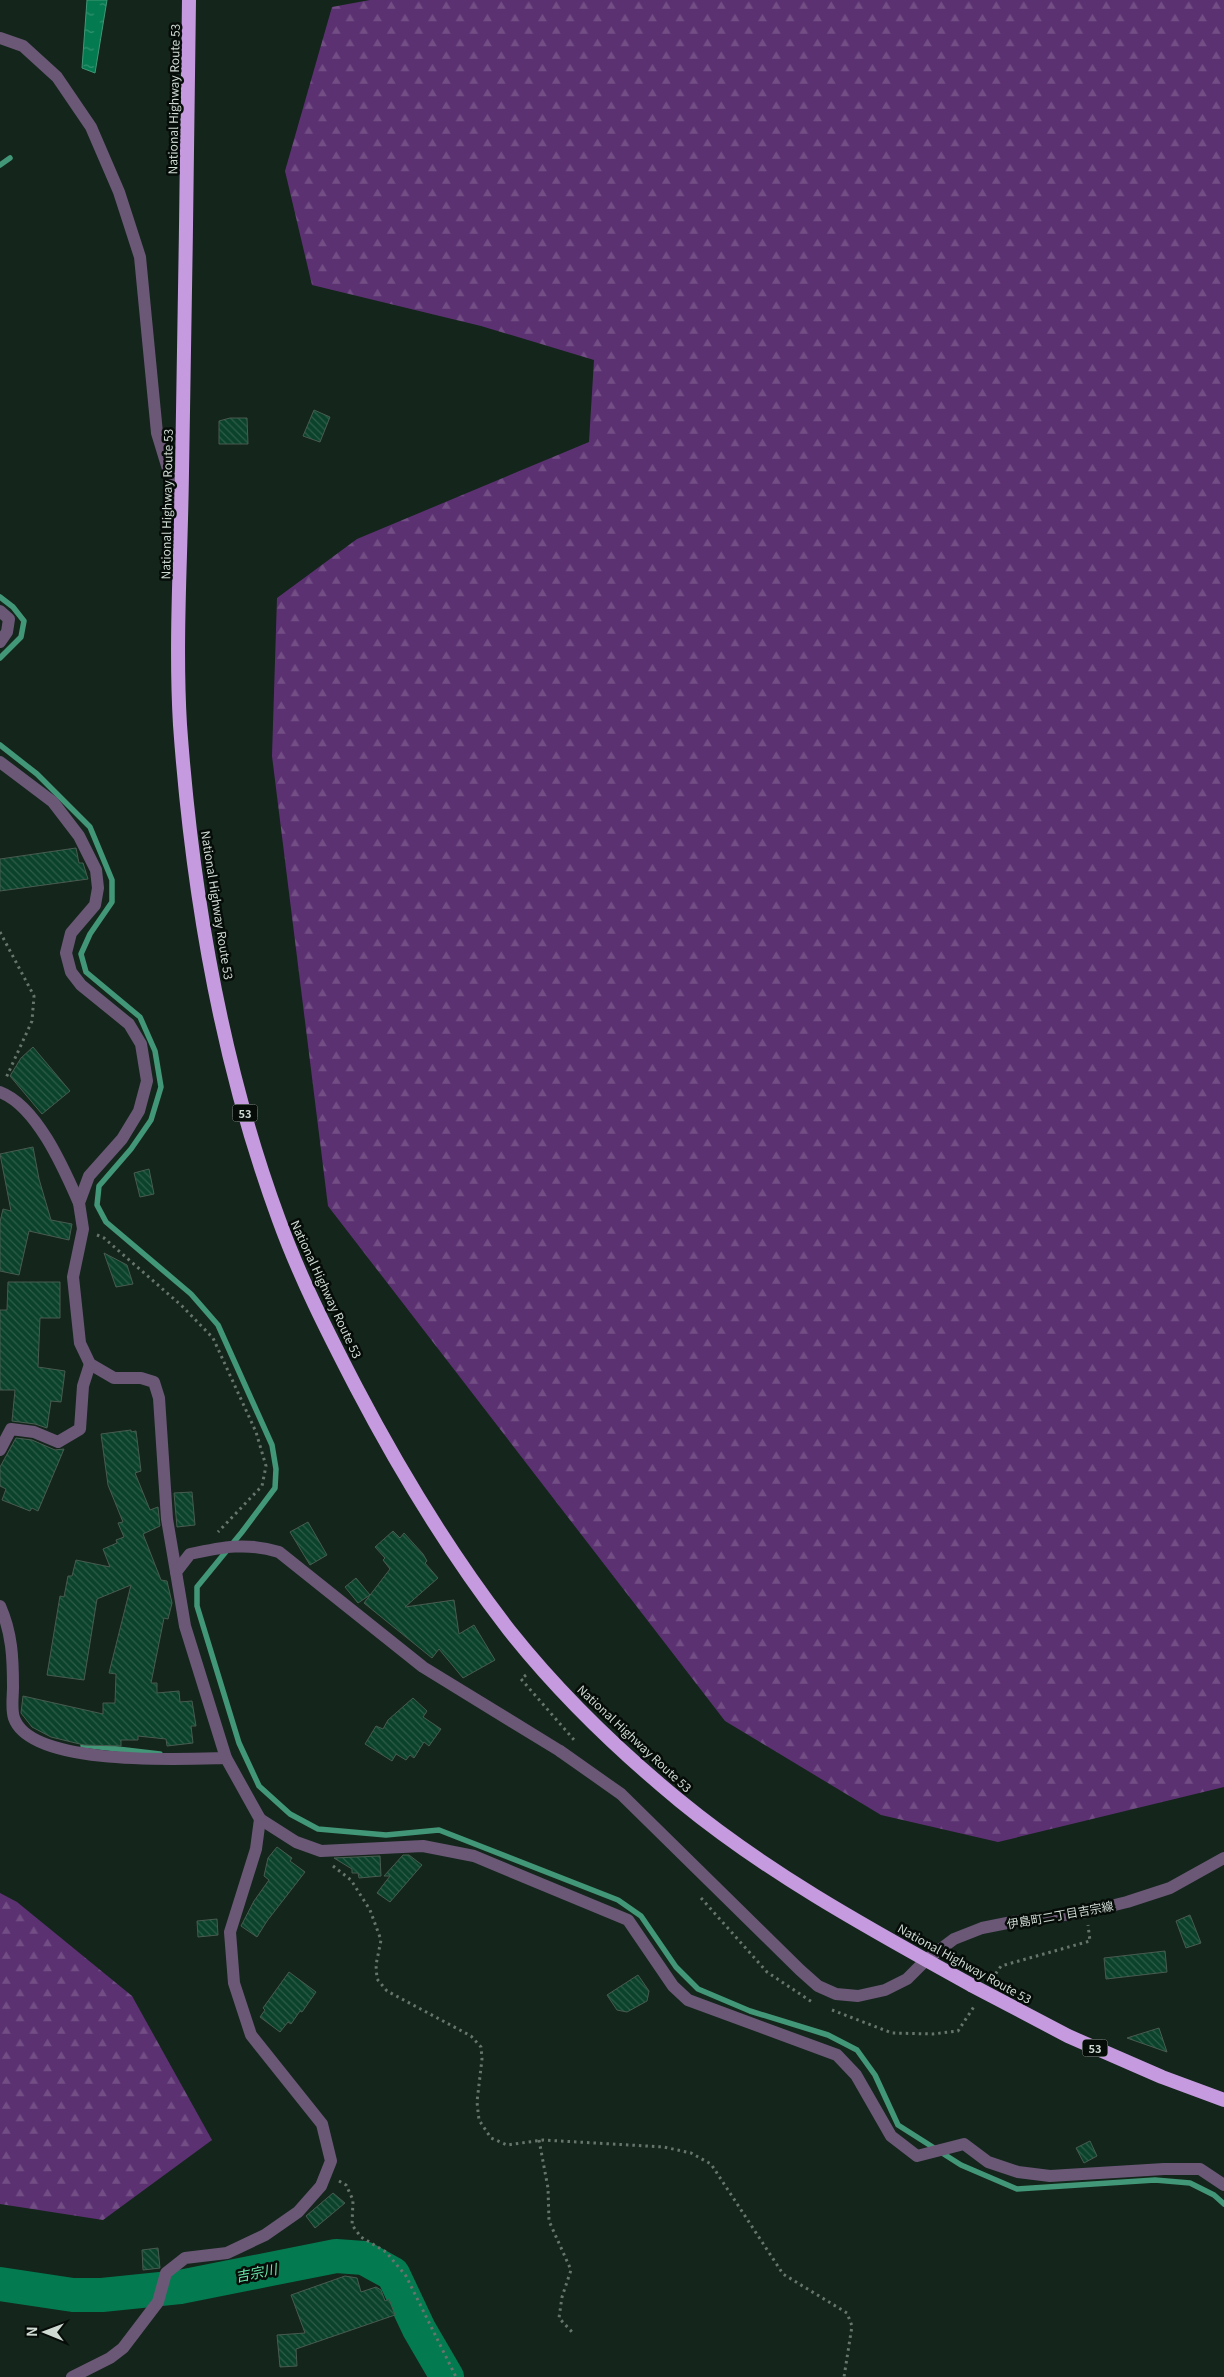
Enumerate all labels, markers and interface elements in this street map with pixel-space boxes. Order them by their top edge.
street label: National Highway Route 53 [163,24,183,174]
street label: National Highway Route 53 [156,429,176,579]
street label: National Highway Route 53 [198,829,238,981]
road number: 53 [232,1104,258,1122]
street label: National Highway Route 53 [287,1217,367,1361]
street label: National Highway Route 53 [574,1680,696,1796]
street label: 伊島町二丁目吉宗線 [1005,1896,1115,1932]
street label: National Highway Route 53 [895,1919,1035,2007]
road number: 53 [1082,2040,1108,2056]
water label: 吉宗川 [233,2258,280,2286]
north arrow [20,2307,70,2357]
text: N [21,2326,41,2337]

